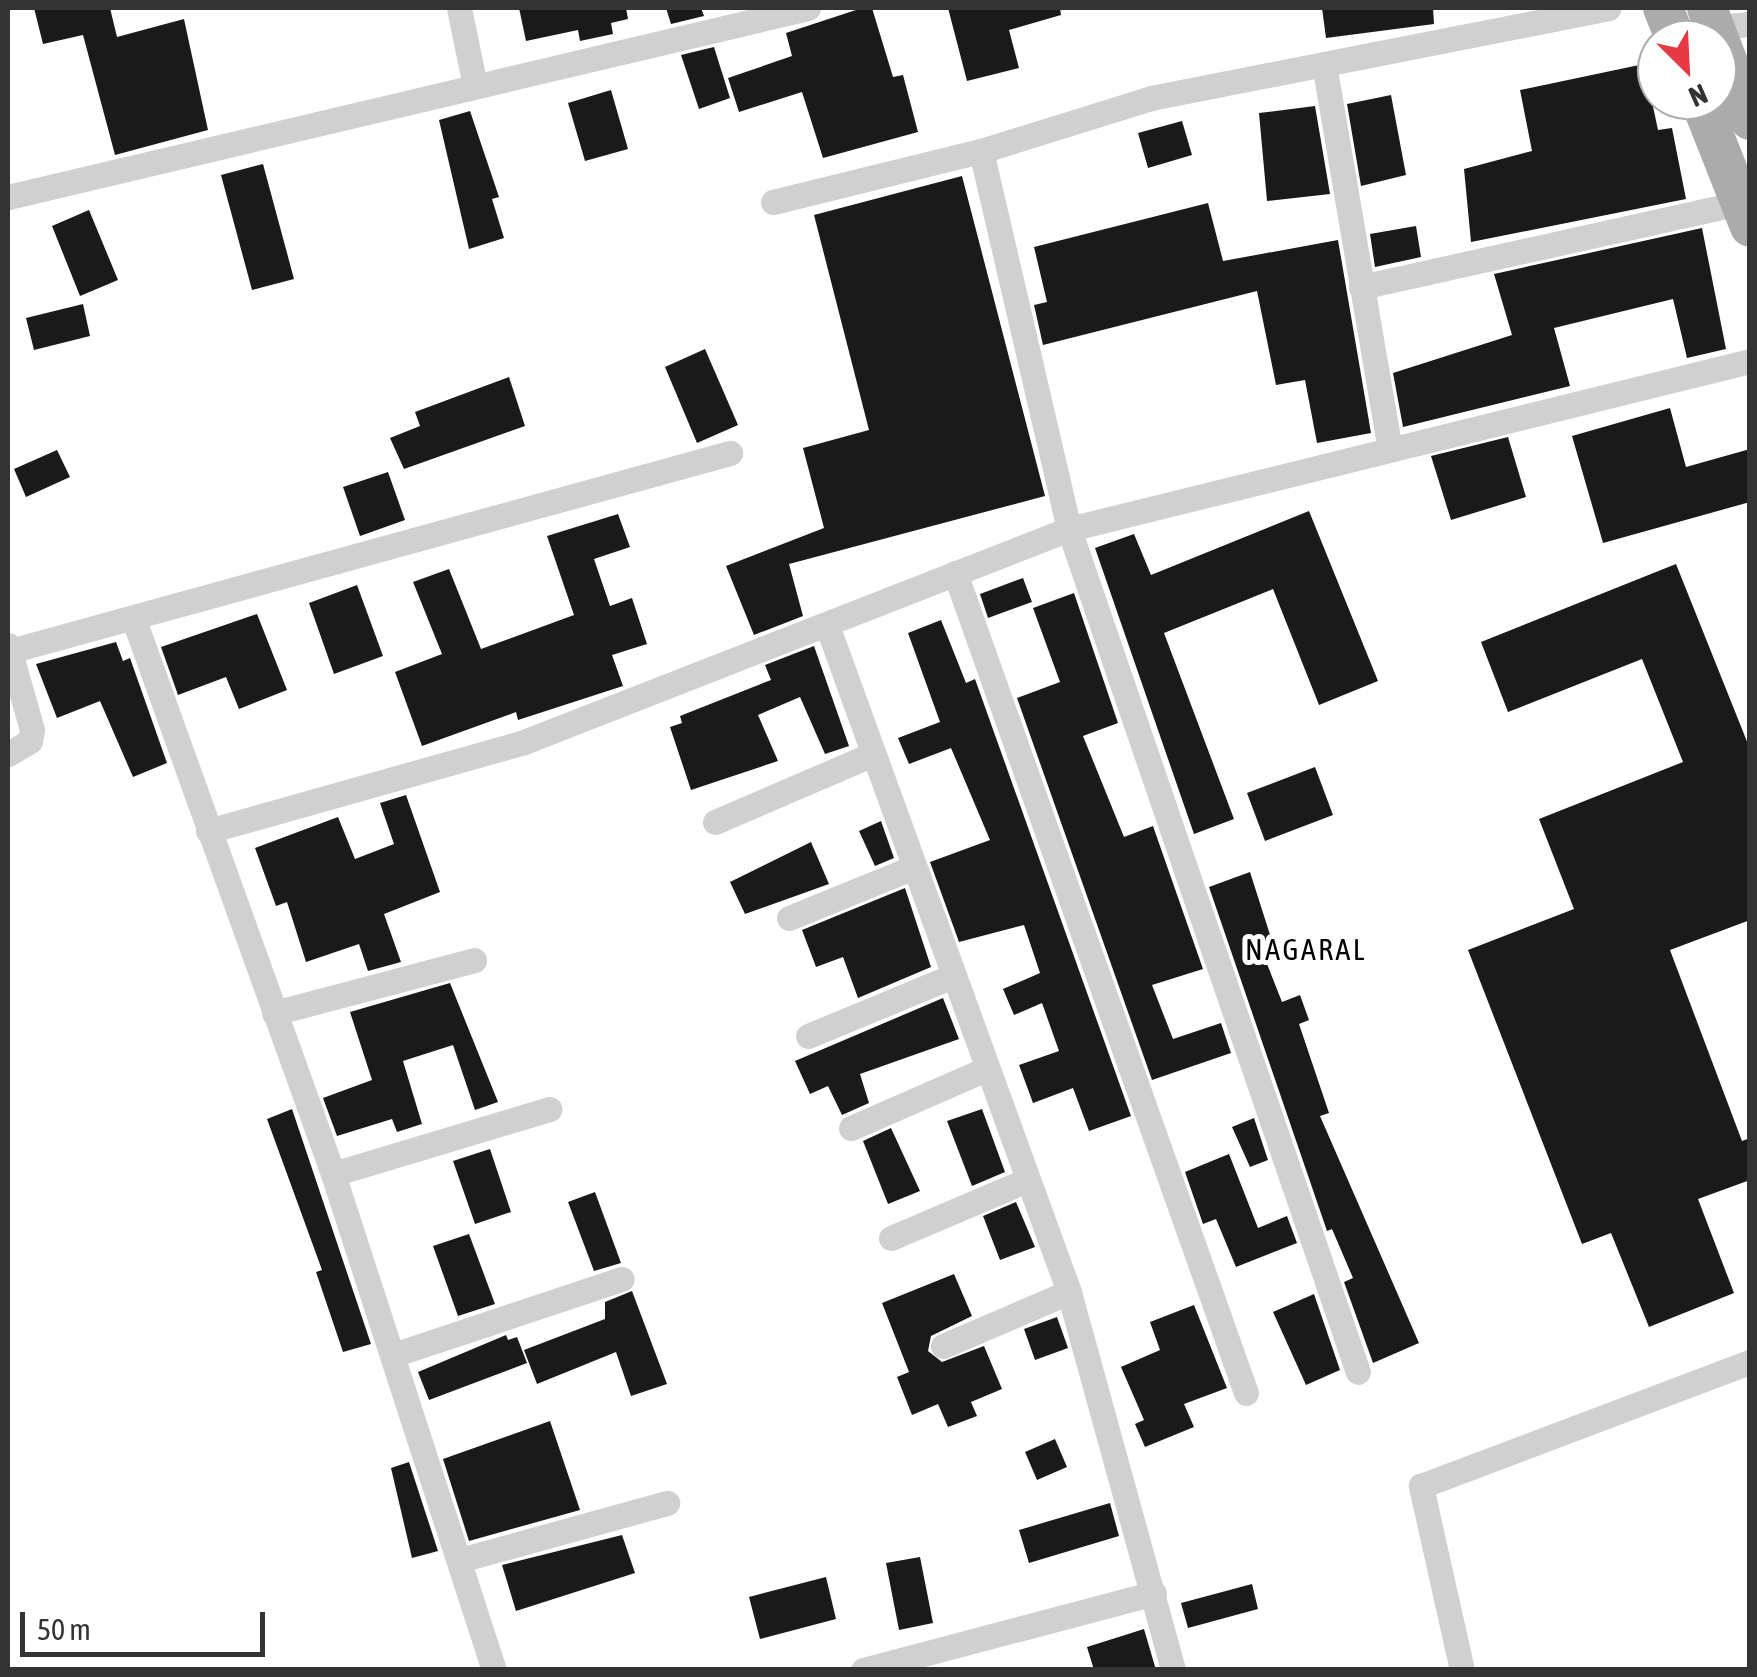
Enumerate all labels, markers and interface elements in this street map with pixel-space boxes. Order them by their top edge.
north arrow [1637,20,1737,120]
text: N [1684,78,1712,114]
district label: NAGARAL [1245,931,1367,967]
scale bar [25,1592,270,1654]
text: 50 m [37,1612,91,1646]

